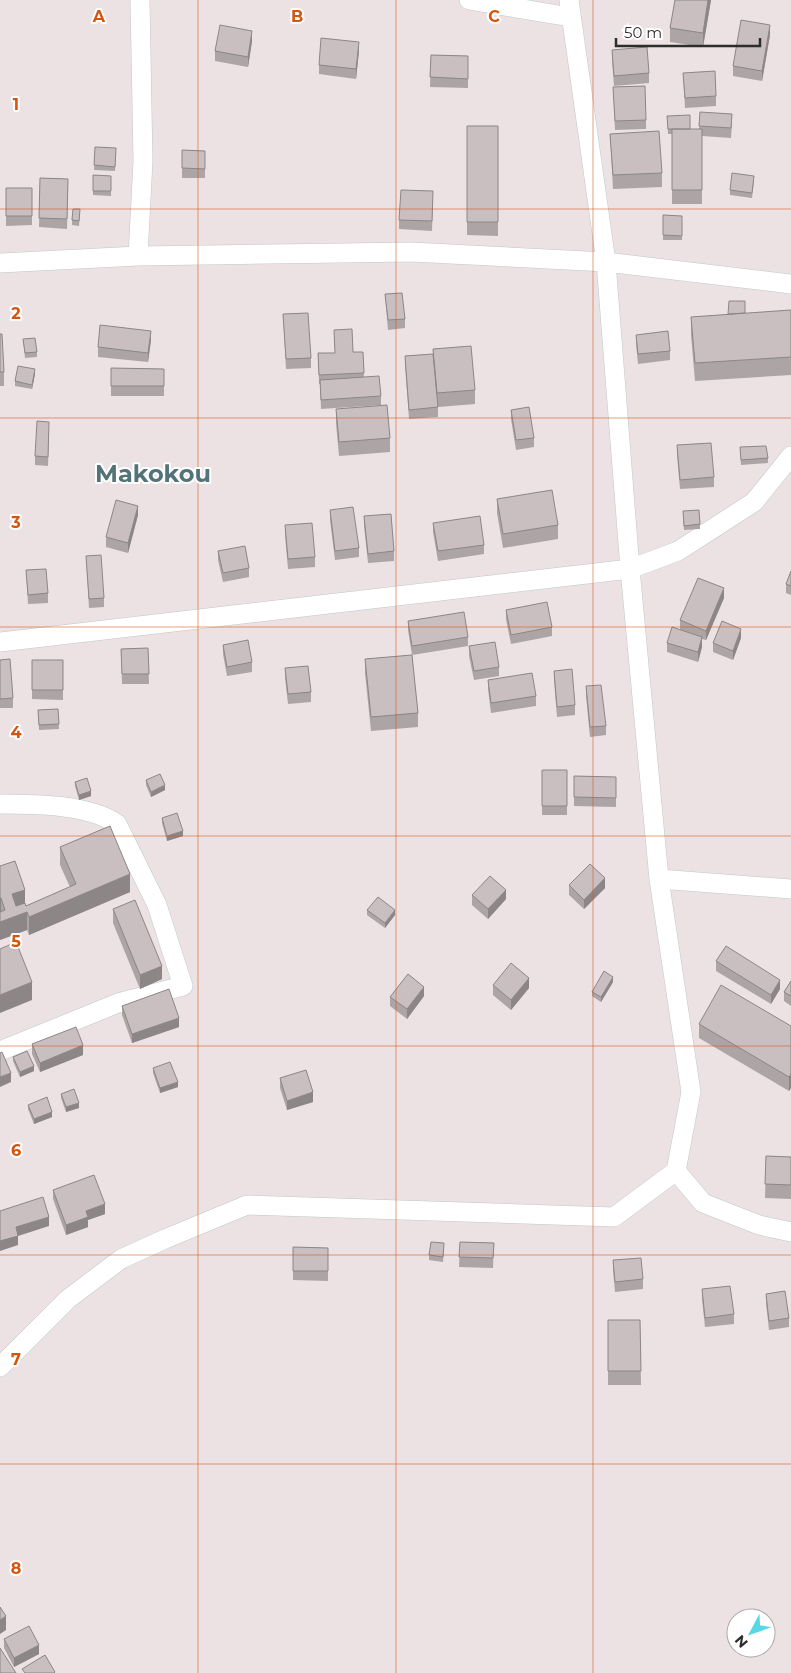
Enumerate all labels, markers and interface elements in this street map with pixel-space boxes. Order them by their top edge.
text: A [92,7,106,26]
text: B [291,7,303,26]
text: C [488,7,500,26]
scale bar [616,15,760,47]
text: 50 m [624,23,662,42]
text: 1 [13,95,19,114]
text: 2 [11,304,21,323]
district label: Makokou [95,459,211,488]
text: 3 [10,513,21,532]
text: 4 [10,723,22,742]
text: 5 [11,932,21,951]
text: 6 [11,1141,21,1160]
text: 7 [11,1350,21,1369]
text: 8 [11,1559,21,1578]
north arrow [726,1608,776,1658]
text: N [731,1631,752,1652]

